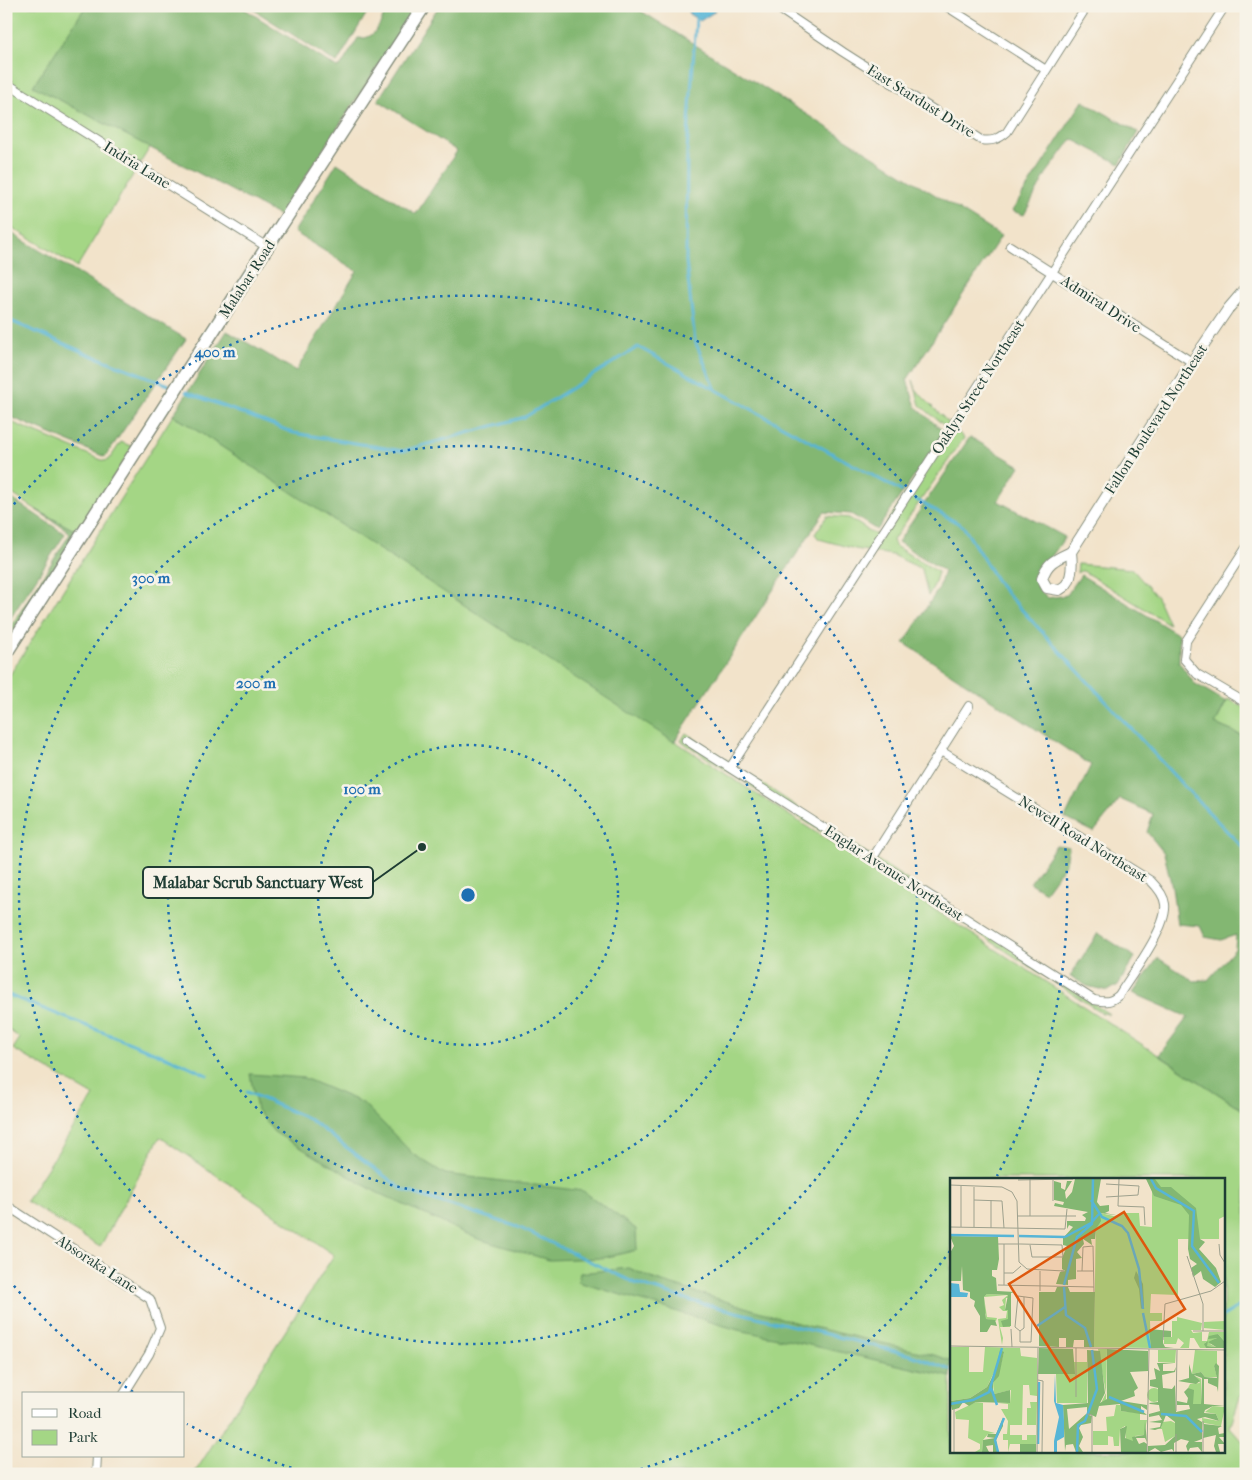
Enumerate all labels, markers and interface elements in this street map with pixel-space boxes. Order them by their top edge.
street label: East Stardust Drive [864,61,979,142]
street label: Indria Lane [100,137,174,193]
street label: Malabar Road [215,236,279,321]
street label: Admiral Drive [1057,271,1145,337]
street label: Oaklyn Street Northeast [928,316,1029,458]
street label: Fallon Boulevard Northeast [1101,340,1212,497]
text: 400 m [193,343,236,361]
text: 300 m [132,569,171,587]
text: 200 m [236,674,276,692]
text: 100 m [343,780,381,798]
street label: Newell Road Northeast [1015,792,1151,886]
street label: Englar Avenue Northeast [821,821,967,925]
callout: Malabar Scrub Sanctuary West [143,867,373,898]
text: Malabar Scrub Sanctuary West [152,873,363,893]
centre of rings [459,886,477,904]
inset map [950,1178,1224,1452]
street label: Absoraka Lane [52,1230,142,1297]
legend [22,1392,185,1458]
text: Road [68,1404,102,1422]
text: Park [68,1428,98,1446]

